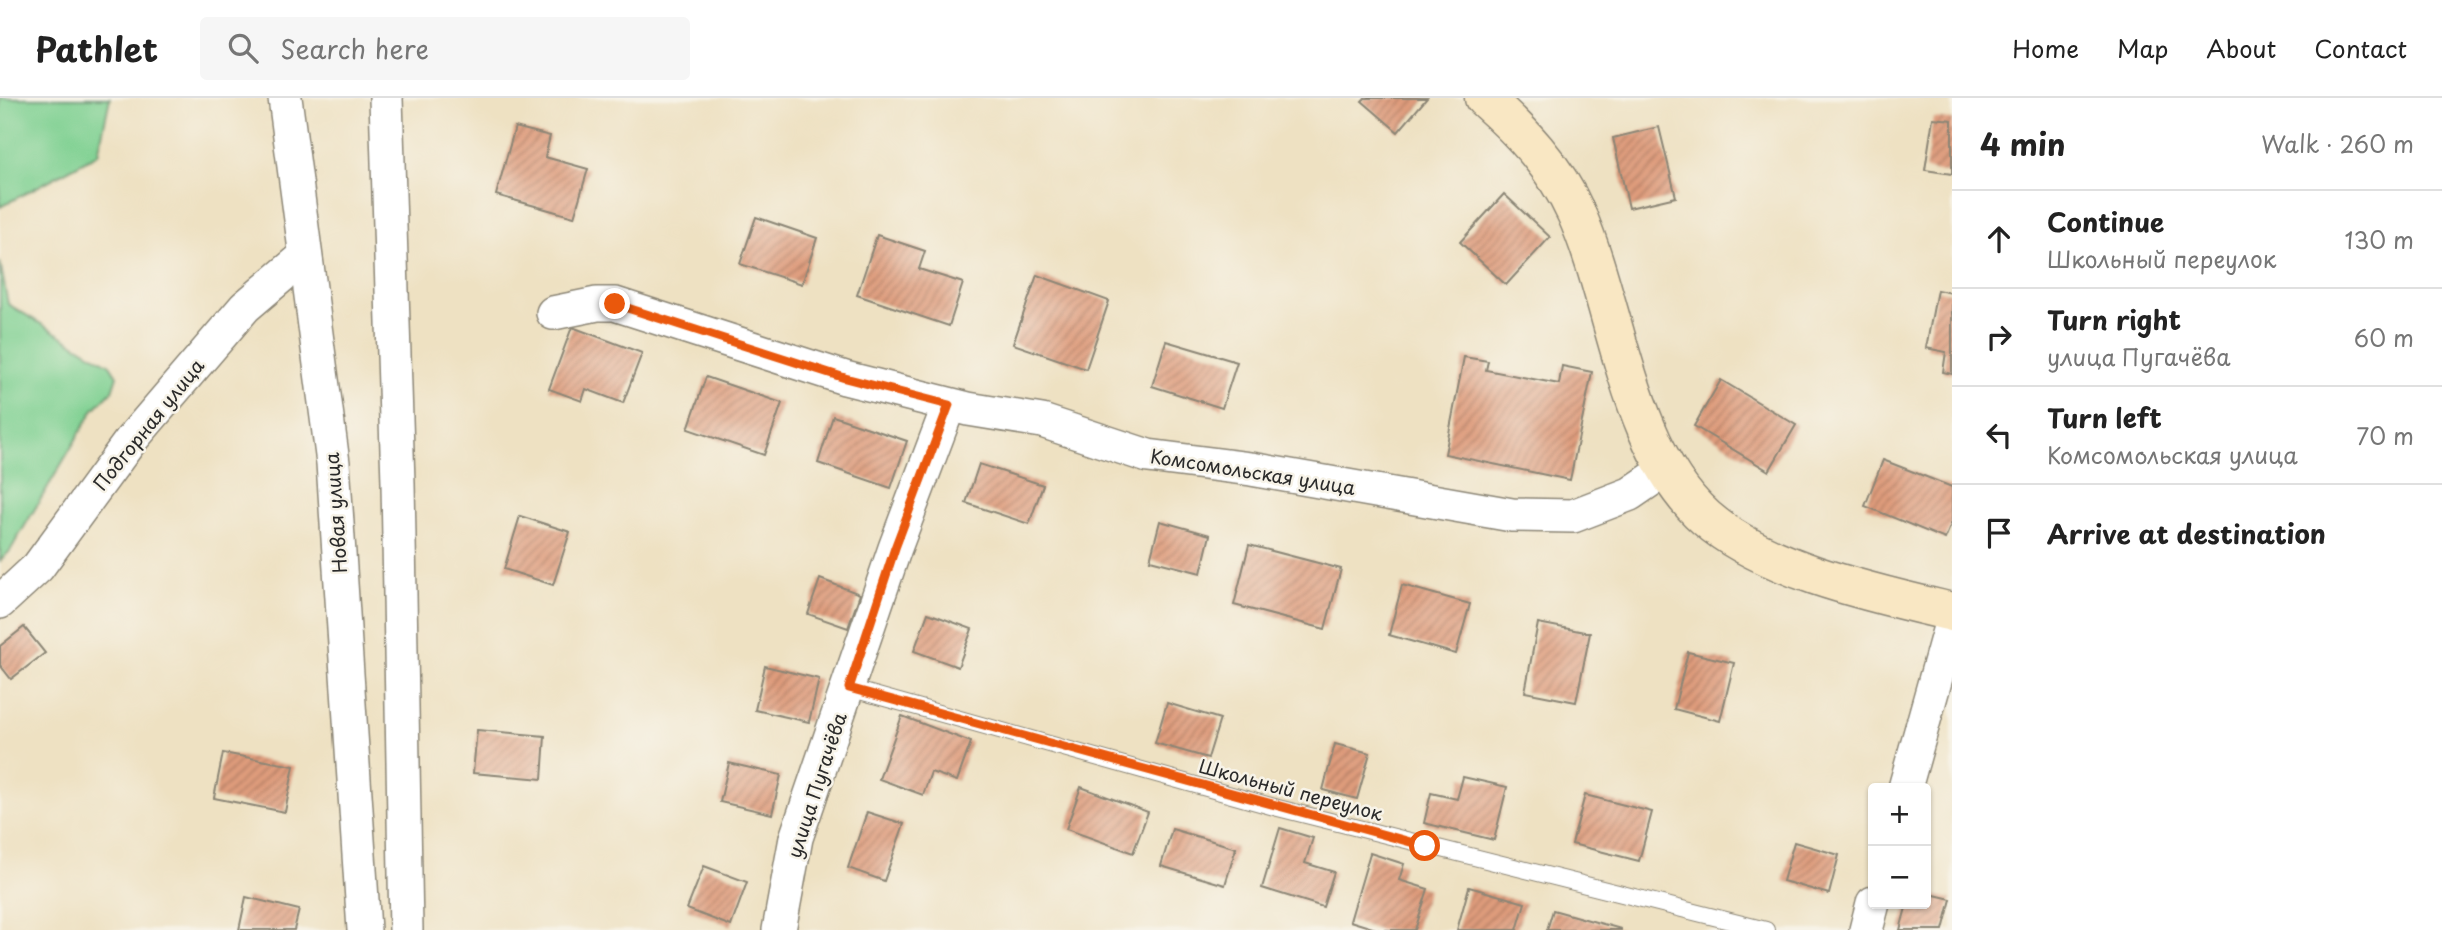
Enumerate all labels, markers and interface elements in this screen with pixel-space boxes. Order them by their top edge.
search box [200,17,690,80]
text: Pathlet [35,23,158,73]
icon: search [224,29,262,67]
text: Search here [280,29,429,68]
text: Home [2012,30,2079,66]
text: Map [2117,30,2168,66]
text: About [2206,30,2276,66]
text: Contact [2314,30,2407,66]
text: 4 min [1980,121,2066,166]
text: Walk · 260 m [2261,126,2414,161]
text: Continue [2047,202,2164,241]
icon: ahead [1980,220,2018,258]
text: 130 m [2344,222,2414,257]
text: Школьный переулок [2047,241,2276,276]
route end [599,288,630,319]
text: Turn right [2047,300,2181,339]
icon: right [1980,318,2018,356]
text: 60 m [2354,320,2414,355]
text: улица Пугачёва [2047,339,2231,374]
street label: Подгорная улица [86,352,210,496]
text: Turn left [2047,398,2162,437]
icon: left [1980,416,2018,454]
text: 70 m [2356,418,2414,453]
text: Комсомольская улица [2047,437,2298,472]
street label: Комсомольская улица [1149,441,1357,501]
street label: Новая улица [317,452,353,574]
icon: arrive [1980,514,2018,552]
text: Arrive at destination [2047,514,2326,553]
street label: улица Пугачёва [779,708,853,861]
street label: Школьный переулок [1196,751,1387,827]
map controls [1868,783,1931,909]
button: + [1868,783,1931,846]
route start [1409,830,1440,861]
button: − [1868,846,1931,909]

